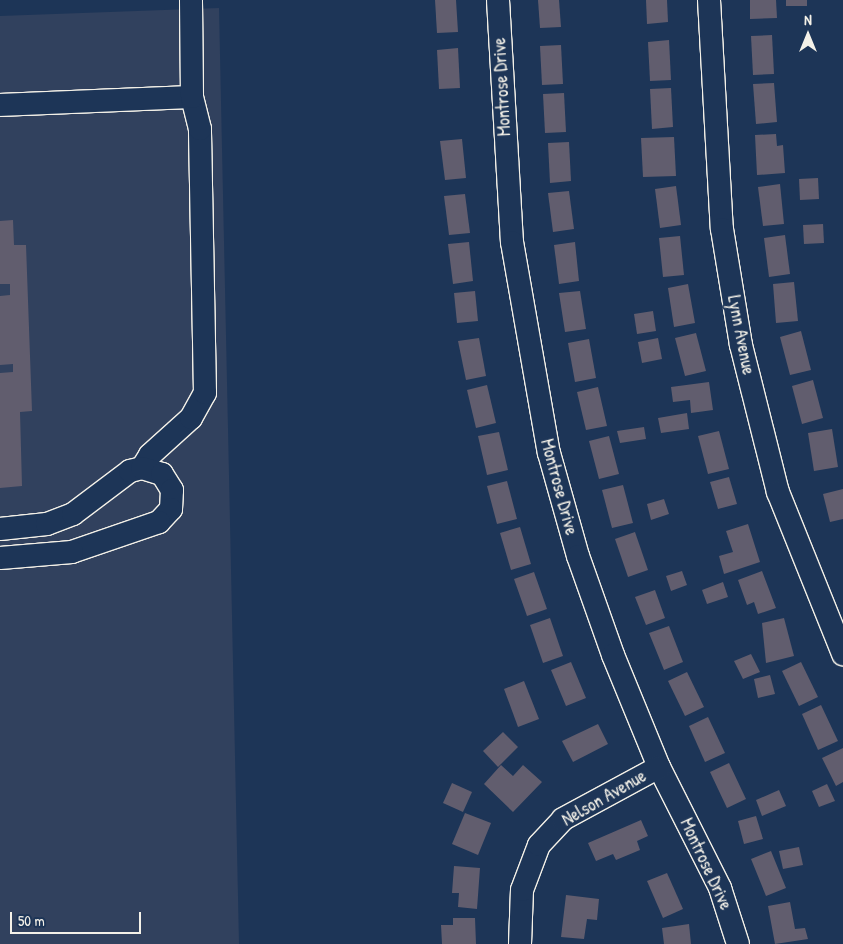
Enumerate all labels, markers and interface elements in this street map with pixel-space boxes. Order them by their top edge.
north arrow [783,10,833,60]
text: N [804,10,812,29]
street label: Montrose Drive [489,37,515,137]
street label: Lynn Avenue [723,293,759,377]
street label: Montrose Drive [536,437,582,537]
street label: Nelson Avenue [558,765,650,831]
street label: Montrose Drive [675,815,737,913]
scale bar [12,902,144,934]
text: 50 m [18,910,45,931]

